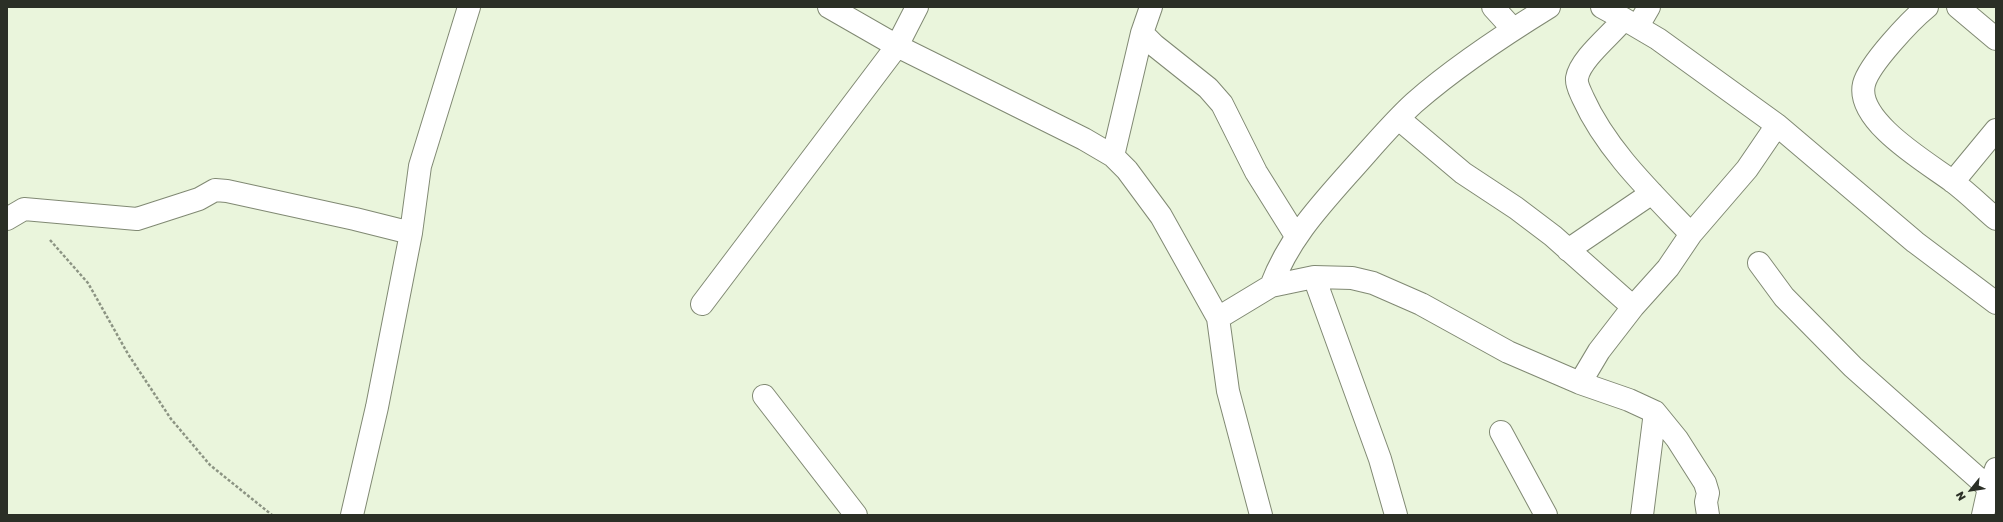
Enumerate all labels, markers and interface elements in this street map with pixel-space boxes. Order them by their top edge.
north arrow [1951,470,1991,510]
text: N [1952,489,1968,503]

